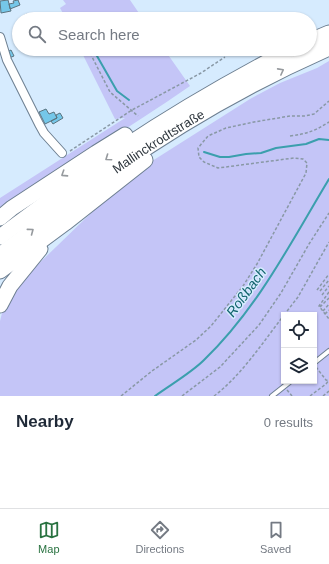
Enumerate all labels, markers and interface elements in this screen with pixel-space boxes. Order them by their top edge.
search box [12,12,317,56]
icon: search [26,23,48,45]
text: Search here [58,26,140,43]
one-way arrow [277,68,284,75]
street label: Mallinckrodtstraße [109,106,207,176]
one-way arrow [105,153,112,161]
one-way arrow [61,169,68,177]
one-way arrow [27,229,34,236]
water label: Roßbach [223,264,269,320]
map controls [281,312,317,384]
button: locate [281,312,317,348]
button: layers [281,348,317,384]
text: Nearby [16,412,74,431]
text: 0 results [264,415,313,430]
tab: Map [38,519,60,555]
tab: Directions [135,519,184,555]
tab: Saved [260,519,291,555]

